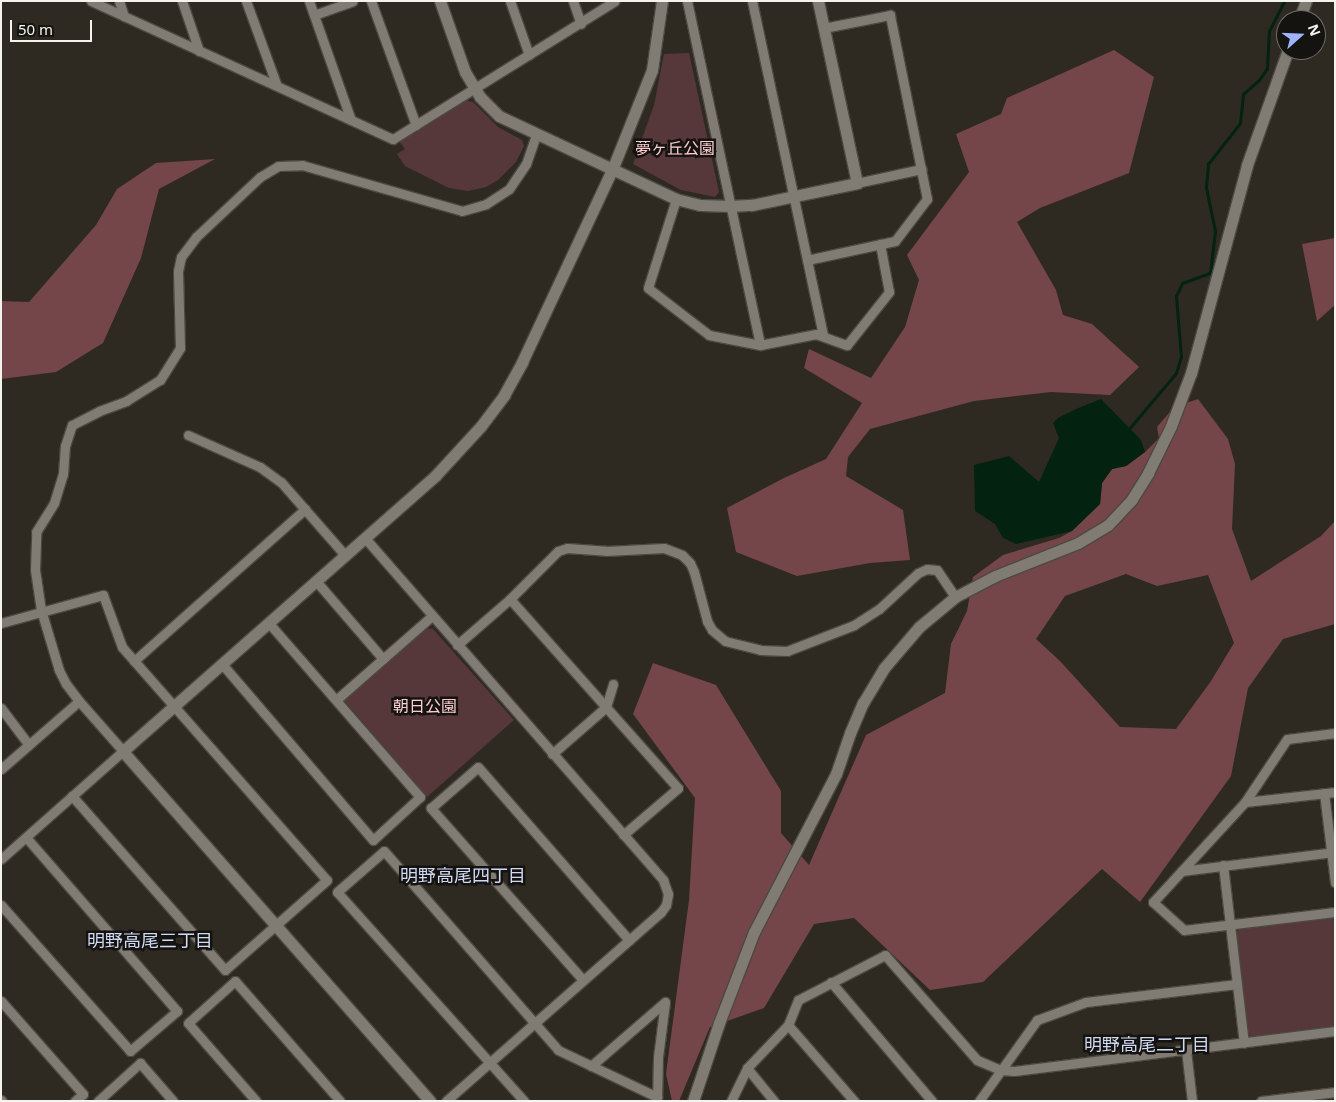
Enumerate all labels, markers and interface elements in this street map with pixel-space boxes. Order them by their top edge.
scale bar [12,10,95,42]
north arrow [1276,10,1326,60]
text: 50 m [18,19,53,39]
text: N [1304,21,1325,39]
park label: 夢ヶ丘公園 [635,138,715,158]
park label: 朝日公園 [393,696,457,716]
district label: 明野高尾四丁目 [400,864,526,886]
district label: 明野高尾三丁目 [87,929,213,951]
district label: 明野高尾二丁目 [1084,1033,1210,1055]

